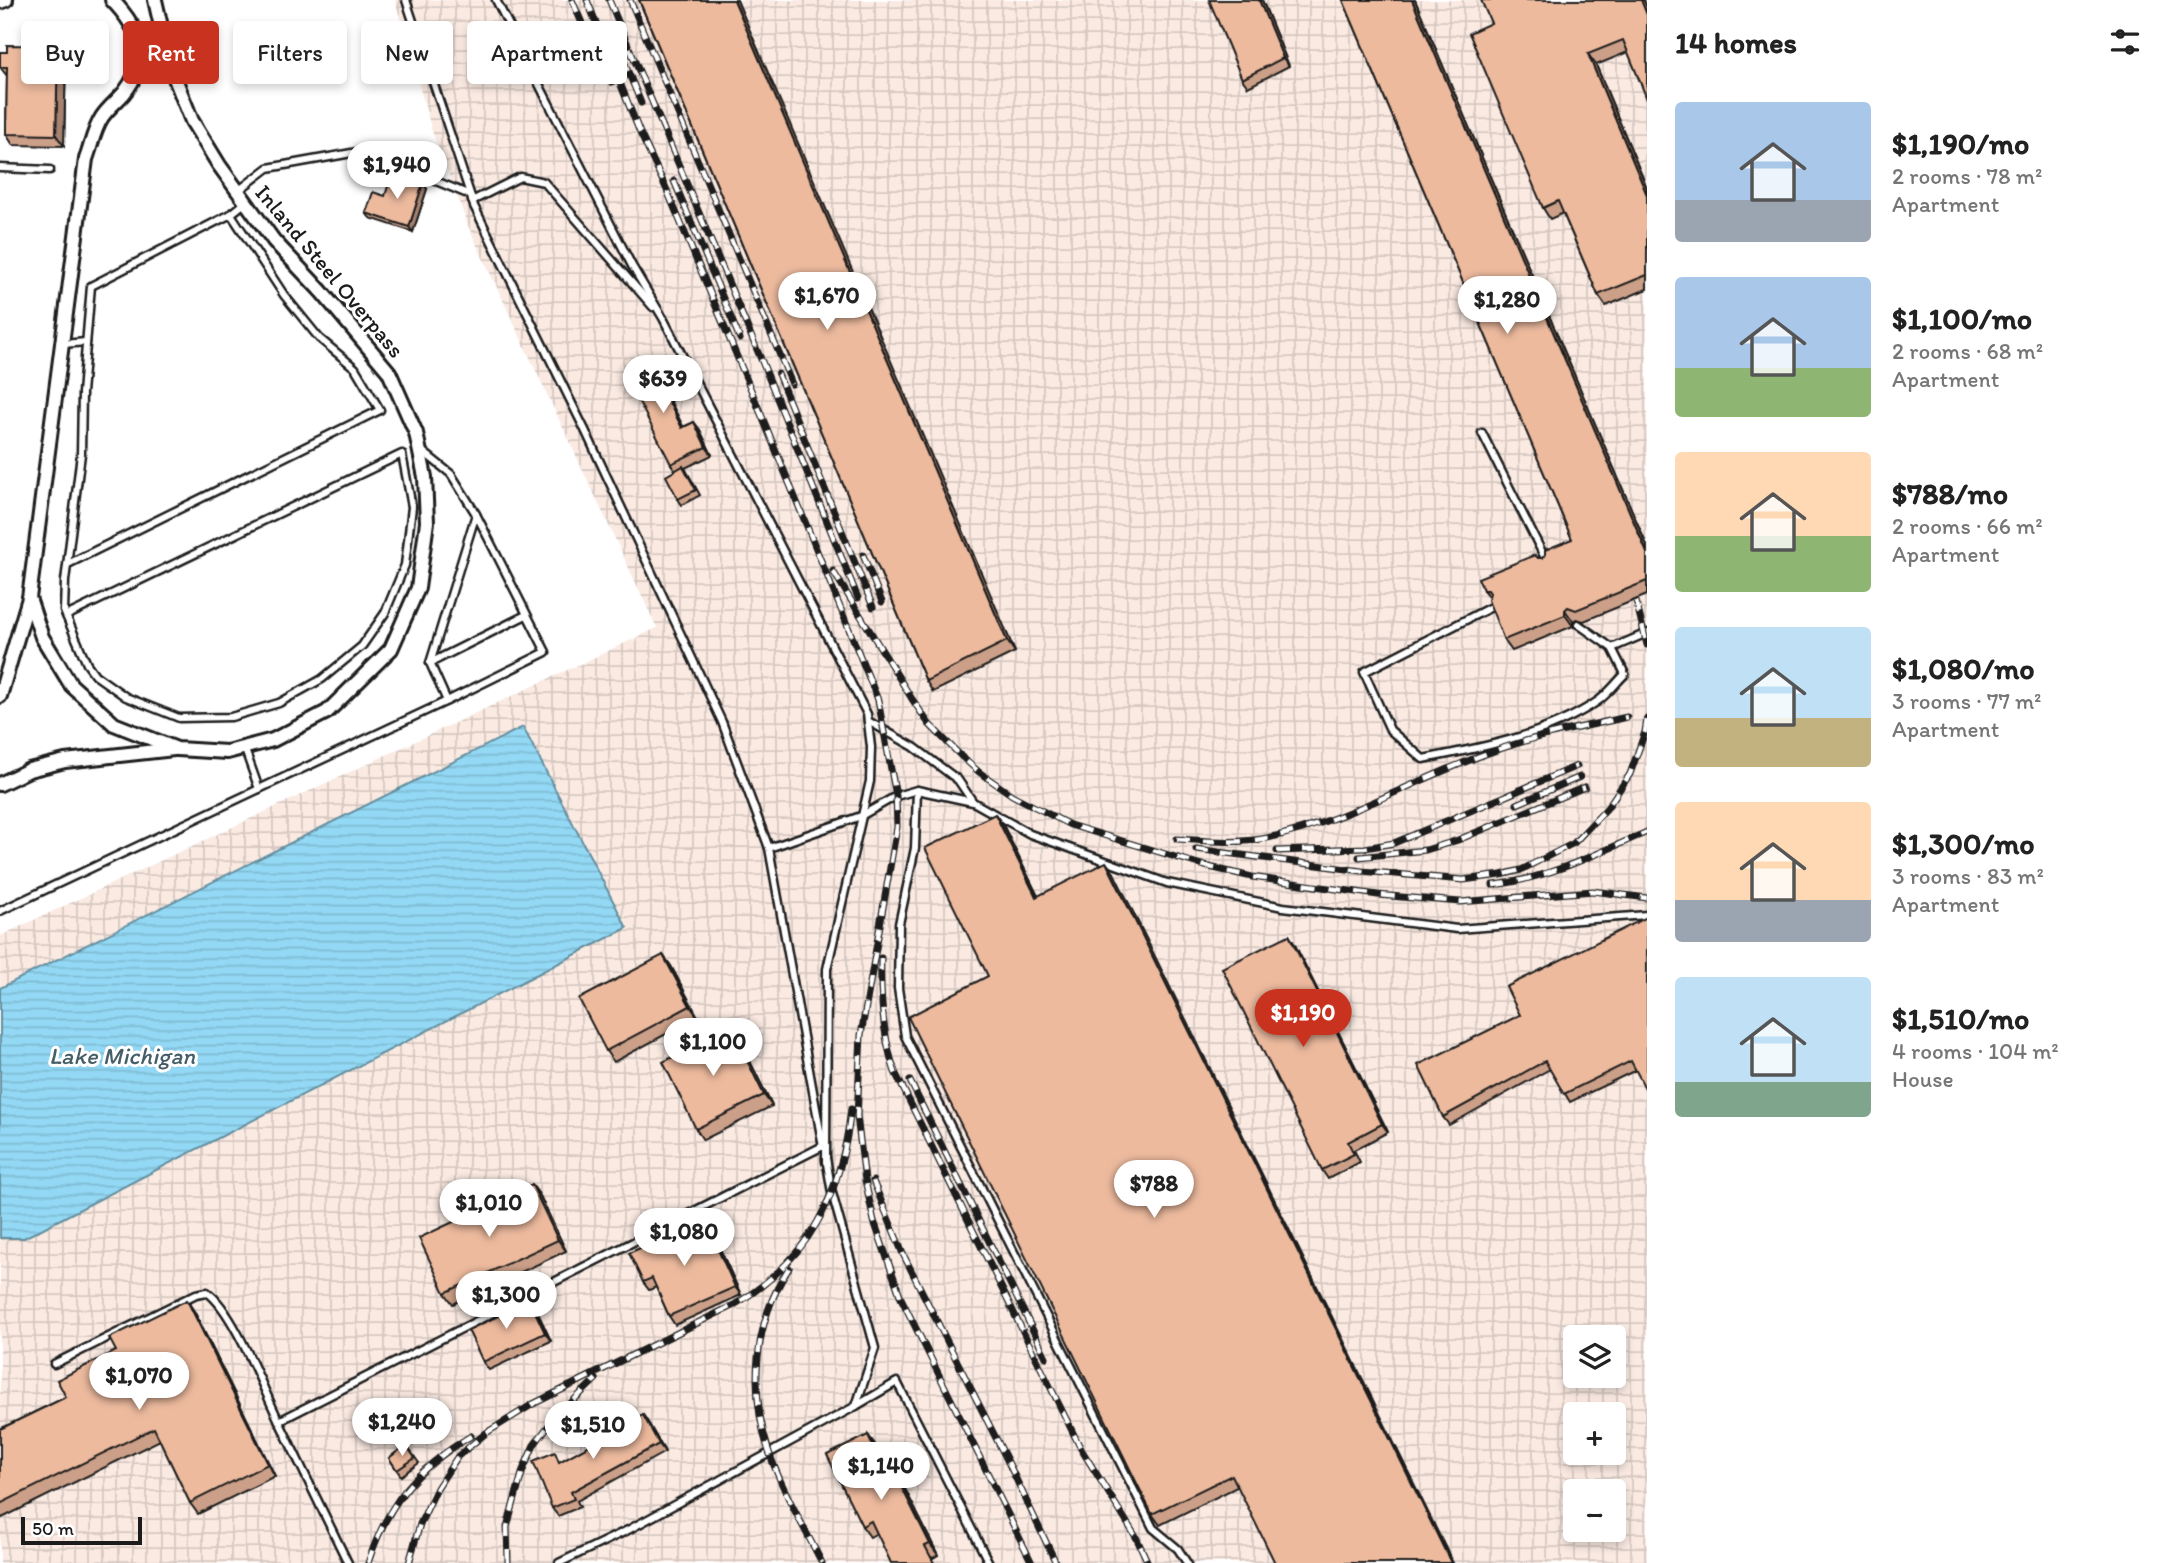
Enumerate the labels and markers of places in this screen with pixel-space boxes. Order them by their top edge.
pin: $1,940 [340,142,454,201]
pin: $1,670 [770,272,884,332]
pin: $1,280 [1450,276,1564,336]
pin: $639 [622,356,704,415]
pin: $1,190 [1246,990,1360,1049]
pin: $1,100 [656,1018,770,1078]
pin: $788 [1113,1160,1195,1220]
pin: $1,010 [432,1180,546,1239]
pin: $1,080 [627,1208,741,1268]
pin: $1,300 [449,1272,563,1331]
pin: $1,070 [82,1352,196,1412]
pin: $1,240 [345,1398,459,1458]
pin: $1,510 [536,1402,650,1461]
pin: $1,140 [824,1442,938,1502]

